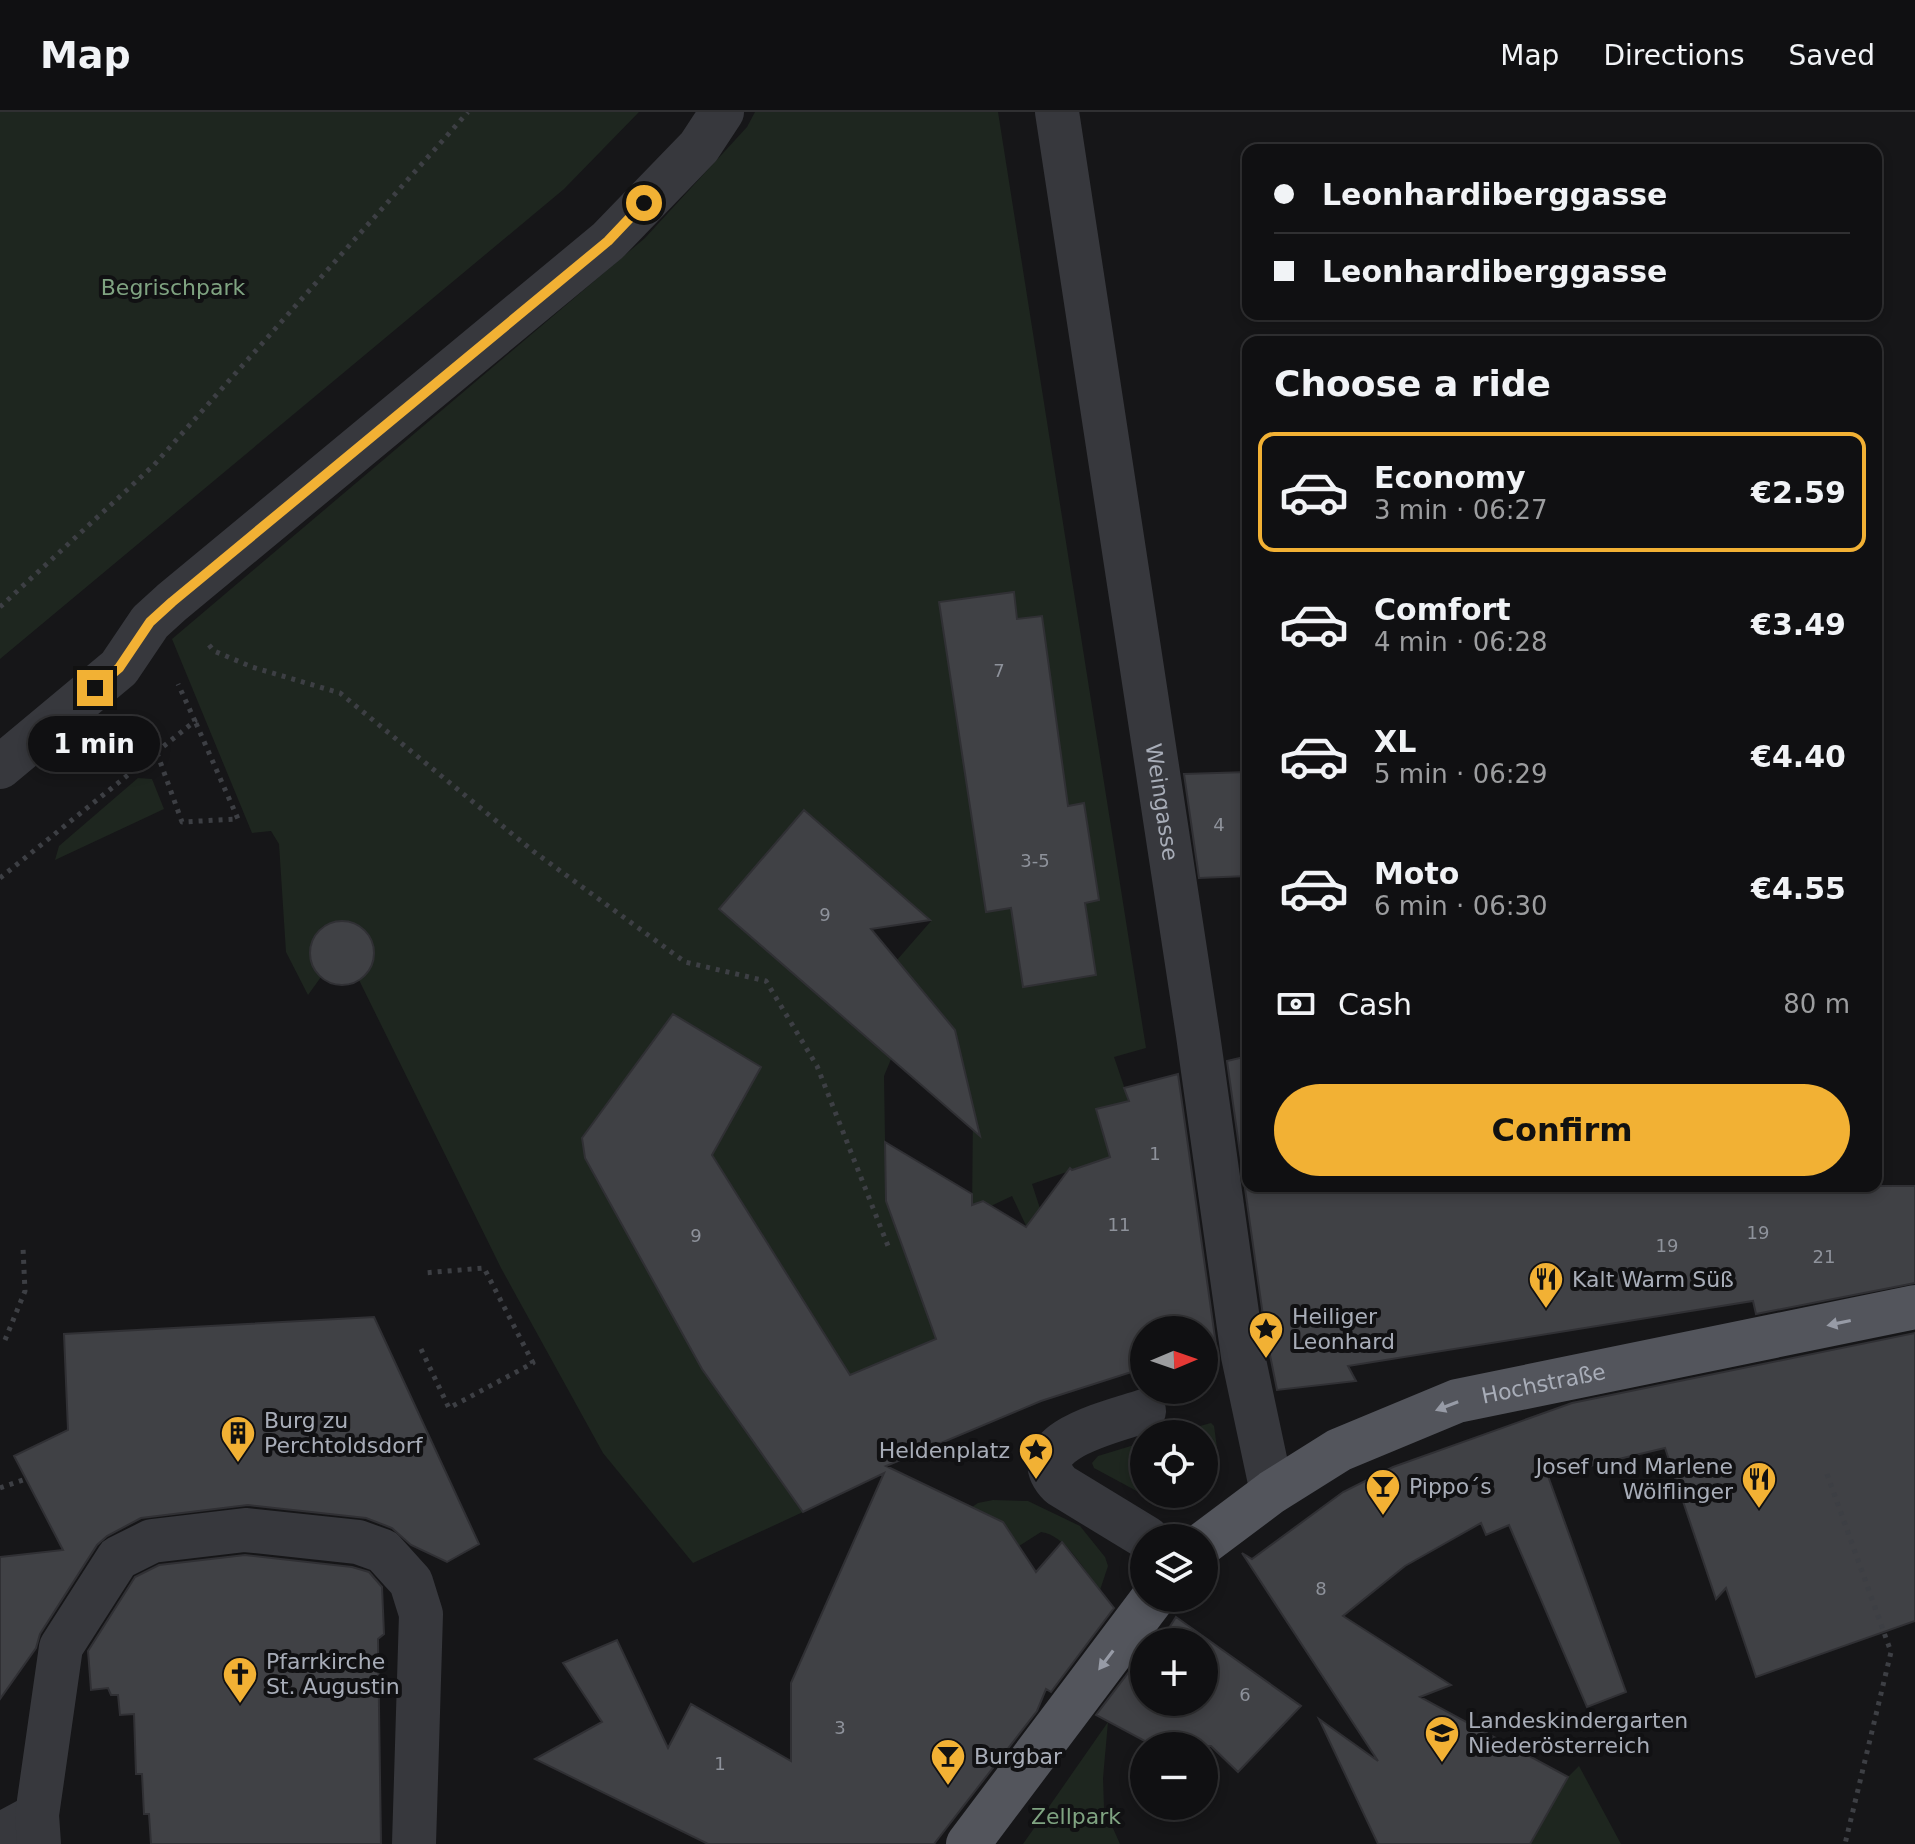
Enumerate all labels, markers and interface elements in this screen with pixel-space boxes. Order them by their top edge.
text: Map [40,33,131,77]
text: Map [1500,39,1559,72]
text: Directions [1603,39,1744,72]
text: Saved [1788,39,1875,72]
text: Leonhardiberggasse [1322,177,1667,212]
route start [626,185,662,221]
text: Leonhardiberggasse [1322,254,1667,289]
park label: Begrischpark [101,275,246,300]
text: Choose a ride [1274,363,1551,404]
icon: car [1278,456,1350,528]
text: Economy [1374,460,1526,495]
text: €2.59 [1751,475,1846,510]
text: 3 min · 06:27 [1374,495,1548,525]
icon: car [1278,588,1350,660]
text: Comfort [1374,592,1511,627]
text: €3.49 [1751,607,1846,642]
text: 4 min · 06:28 [1374,627,1548,657]
house number: 7 [993,660,1005,681]
route end [77,670,113,706]
callout: 1 min [29,716,161,772]
icon: car [1278,720,1350,792]
text: XL [1374,724,1416,759]
text: 1 min [53,729,135,759]
text: €4.40 [1751,739,1846,774]
street label: Weingasse [1141,742,1183,862]
text: 5 min · 06:29 [1374,759,1548,789]
house number: 4 [1213,814,1225,835]
house number: 3-5 [1020,850,1050,871]
icon: car [1278,852,1350,924]
text: Moto [1374,856,1459,891]
text: €4.55 [1751,871,1846,906]
text: 6 min · 06:30 [1374,891,1548,921]
house number: 9 [819,904,831,925]
icon: cash [1274,982,1318,1026]
text: Cash [1338,987,1412,1022]
text: 80 m [1783,989,1850,1019]
button: Confirm [1274,1084,1850,1176]
house number: 1 [1149,1143,1161,1164]
house number: 11 [1108,1214,1130,1235]
house number: 19 [1747,1222,1769,1243]
house number: 9 [690,1225,702,1246]
house number: 19 [1656,1235,1678,1256]
house number: 21 [1813,1246,1835,1267]
restaurant icon: Kalt Warm Süß [1527,1260,1565,1310]
place label: Kalt Warm Süß [1572,1267,1734,1292]
place label: Heiliger Leonhard [1292,1304,1395,1354]
place icon: Heiliger Leonhard [1247,1310,1285,1360]
north arrow [1130,1316,1218,1404]
map controls [1130,1316,1218,1820]
one-way arrow [1826,1317,1851,1330]
street label: Hochstraße [1479,1359,1608,1409]
one-way arrow [1435,1400,1459,1413]
place label: Burg zu Perchtoldsdorf [264,1408,424,1458]
building icon: Burg zu Perchtoldsdorf [219,1414,257,1464]
button: locate [1130,1420,1218,1508]
place icon: Heldenplatz [1017,1431,1055,1481]
place label: Heldenplatz [879,1438,1010,1463]
place label: Josef und Marlene Wölflinger [1534,1454,1734,1504]
restaurant icon: Josef und Marlene Wölflinger [1740,1460,1778,1510]
bar icon: Pippo´s [1364,1467,1402,1517]
place label: Pippo´s [1409,1474,1492,1499]
button: layers [1130,1524,1218,1612]
house number: 8 [1315,1578,1327,1599]
button: + [1130,1628,1218,1716]
place label: Pfarrkirche St. Augustin [266,1649,400,1699]
one-way arrow [1098,1650,1114,1670]
church icon: Pfarrkirche St. Augustin [221,1655,259,1705]
house number: 6 [1239,1684,1251,1705]
place label: Landeskindergarten Niederösterreich [1468,1708,1688,1758]
school or university icon: Landeskindergarten Niederösterreich [1423,1714,1461,1764]
house number: 3 [834,1717,846,1738]
button: − [1130,1732,1218,1820]
bar icon: Burgbar [929,1737,967,1787]
place label: Burgbar [974,1744,1063,1769]
house number: 1 [714,1753,726,1774]
park label: Zellpark [1031,1804,1121,1829]

